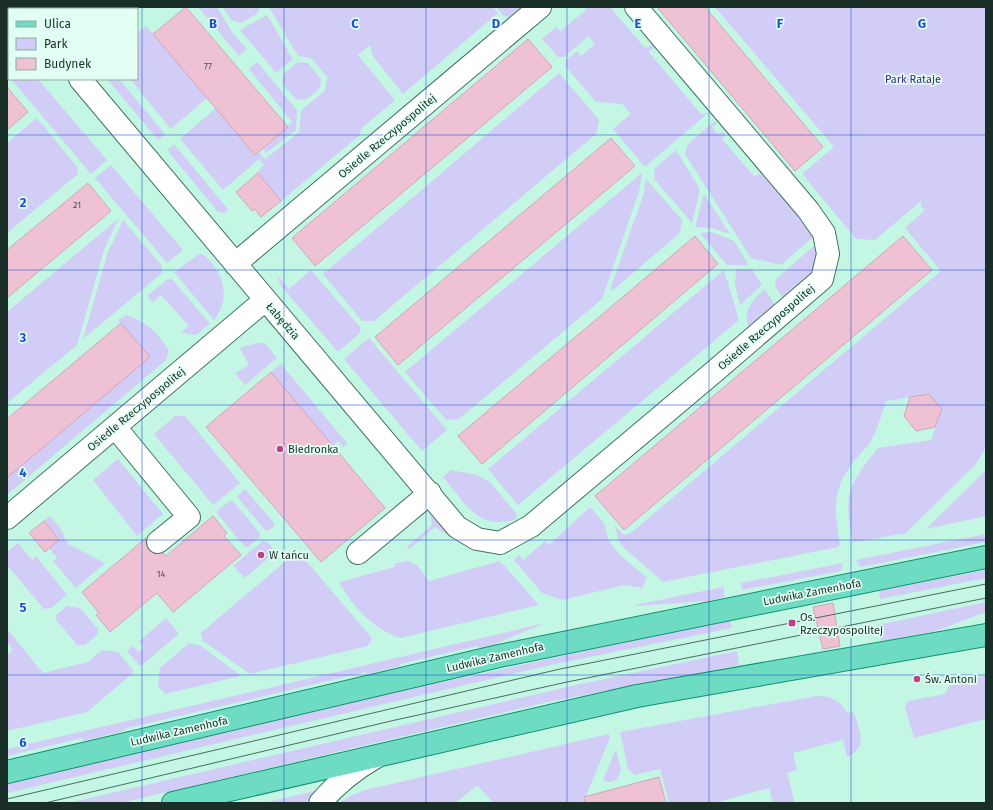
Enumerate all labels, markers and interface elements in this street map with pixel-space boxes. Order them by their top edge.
legend [8,8,138,80]
text: B [209,16,217,31]
text: C [351,16,359,31]
text: D [492,16,501,31]
text: E [635,16,642,31]
text: F [777,16,784,31]
text: G [918,16,926,31]
text: Ulica [44,17,71,31]
text: Park [44,37,68,51]
text: Budynek [44,57,92,71]
house number: 77 [204,61,212,71]
park label: Park Rataje [885,73,941,86]
street label: Osiedle Rzeczypospolitej [336,92,439,181]
text: 2 [20,195,27,210]
house number: 21 [73,200,81,210]
street label: Osiedle Rzeczypospolitej [715,282,817,373]
street label: Łabędzia [263,300,302,342]
text: 3 [19,330,27,345]
street label: Osiedle Rzeczypospolitej [85,365,188,454]
place label: Biedronka [288,443,339,456]
marker: Biedronka [275,444,285,454]
text: 4 [19,465,27,480]
place label: W tańcu [269,549,309,562]
marker: W tańcu [256,550,266,560]
house number: 14 [157,569,166,579]
street label: Ludwika Zamenhofa [762,577,862,608]
text: 5 [20,600,27,615]
place label: Os. Rzeczypospolitej [800,611,883,637]
marker: Os. Rzeczypospolitej [787,618,797,628]
street label: Ludwika Zamenhofa [445,640,545,675]
place label: Św. Antoni [925,672,977,686]
marker: Św. Antoni [912,674,922,684]
street label: Ludwika Zamenhofa [129,714,229,749]
text: 6 [19,735,27,750]

